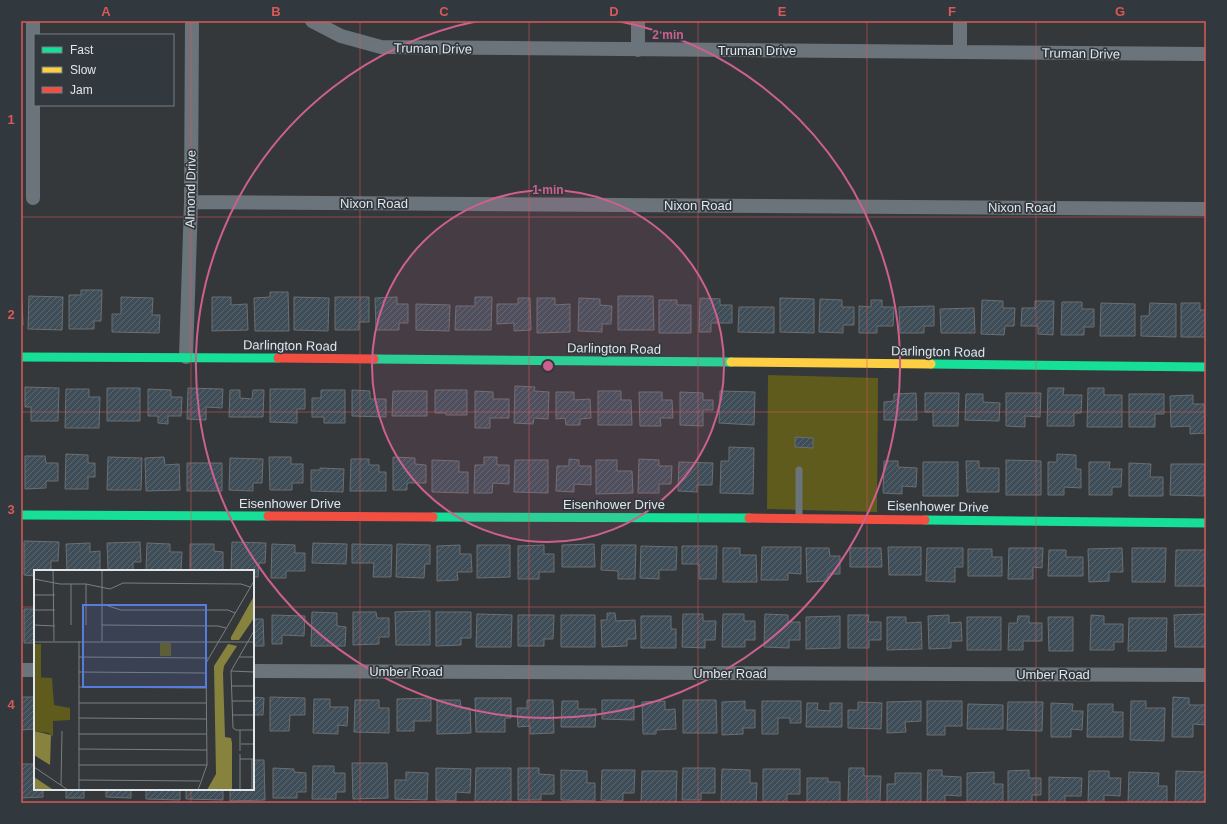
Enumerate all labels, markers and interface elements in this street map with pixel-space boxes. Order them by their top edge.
text: A [101,4,111,19]
text: B [271,4,281,19]
text: C [439,4,449,19]
text: D [609,4,619,19]
text: E [778,4,787,19]
text: F [948,4,956,19]
text: G [1115,4,1125,19]
text: 2 min [652,28,684,42]
legend [34,34,174,106]
street label: Truman Drive [394,40,472,57]
text: Fast [70,43,94,57]
street label: Truman Drive [718,43,796,58]
street label: Truman Drive [1042,45,1120,62]
text: Slow [70,63,96,77]
text: Jam [70,83,93,97]
text: 1 [7,112,15,127]
street label: Almond Drive [182,150,199,228]
text: 1 min [532,183,564,197]
street label: Nixon Road [340,196,408,211]
street label: Nixon Road [664,198,732,213]
street label: Nixon Road [988,200,1056,215]
text: 2 [7,307,15,322]
street label: Darlington Road [243,337,337,354]
street label: Darlington Road [567,340,661,357]
street label: Darlington Road [891,343,985,360]
centre of rings [541,359,555,373]
street label: Eisenhower Drive [239,496,341,511]
street label: Eisenhower Drive [563,497,665,512]
street label: Eisenhower Drive [887,498,989,515]
text: 3 [7,502,15,517]
inset map [34,570,254,790]
street label: Umber Road [369,664,443,679]
street label: Umber Road [693,666,767,681]
street label: Umber Road [1016,667,1090,682]
text: 4 [7,697,15,712]

